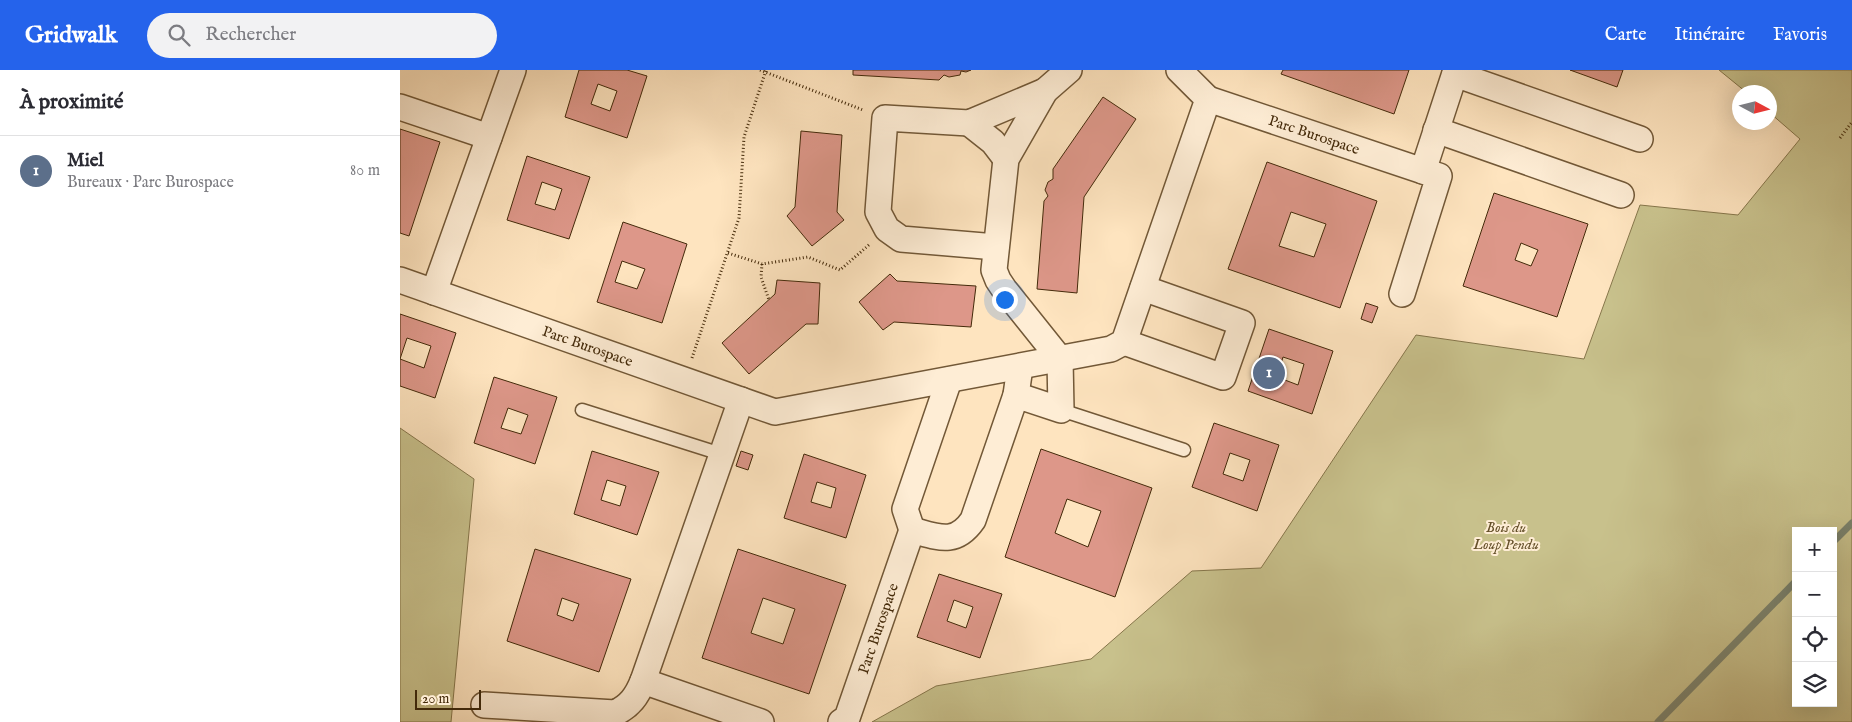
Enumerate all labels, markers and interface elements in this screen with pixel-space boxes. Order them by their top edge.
search box [147,13,497,58]
text: Gridwalk [25,20,117,51]
icon: search [165,21,193,49]
text: Rechercher [205,23,296,47]
text: Carte [1605,24,1647,47]
text: Itinéraire [1675,24,1745,47]
text: Favoris [1773,24,1827,47]
north arrow [1732,85,1777,130]
text: À proximité [20,89,123,116]
street label: Parc Burospace [1266,110,1362,159]
text: Miel [67,149,104,173]
text: 1 [33,161,39,181]
text: 80 m [350,161,380,181]
text: Bureaux · Parc Burospace [67,173,234,193]
your location [992,287,1018,313]
street label: Parc Burospace [540,321,636,371]
pin: 1 [1253,354,1285,392]
park label: Bois du Loup Pendu [1472,518,1539,554]
map controls [1792,527,1837,707]
button: + [1792,527,1837,572]
button: − [1792,572,1837,617]
street label: Parc Burospace [853,580,902,676]
button: locate [1792,617,1837,662]
button: layers [1792,662,1837,707]
scale bar [415,687,481,710]
text: 20 m [422,690,449,708]

